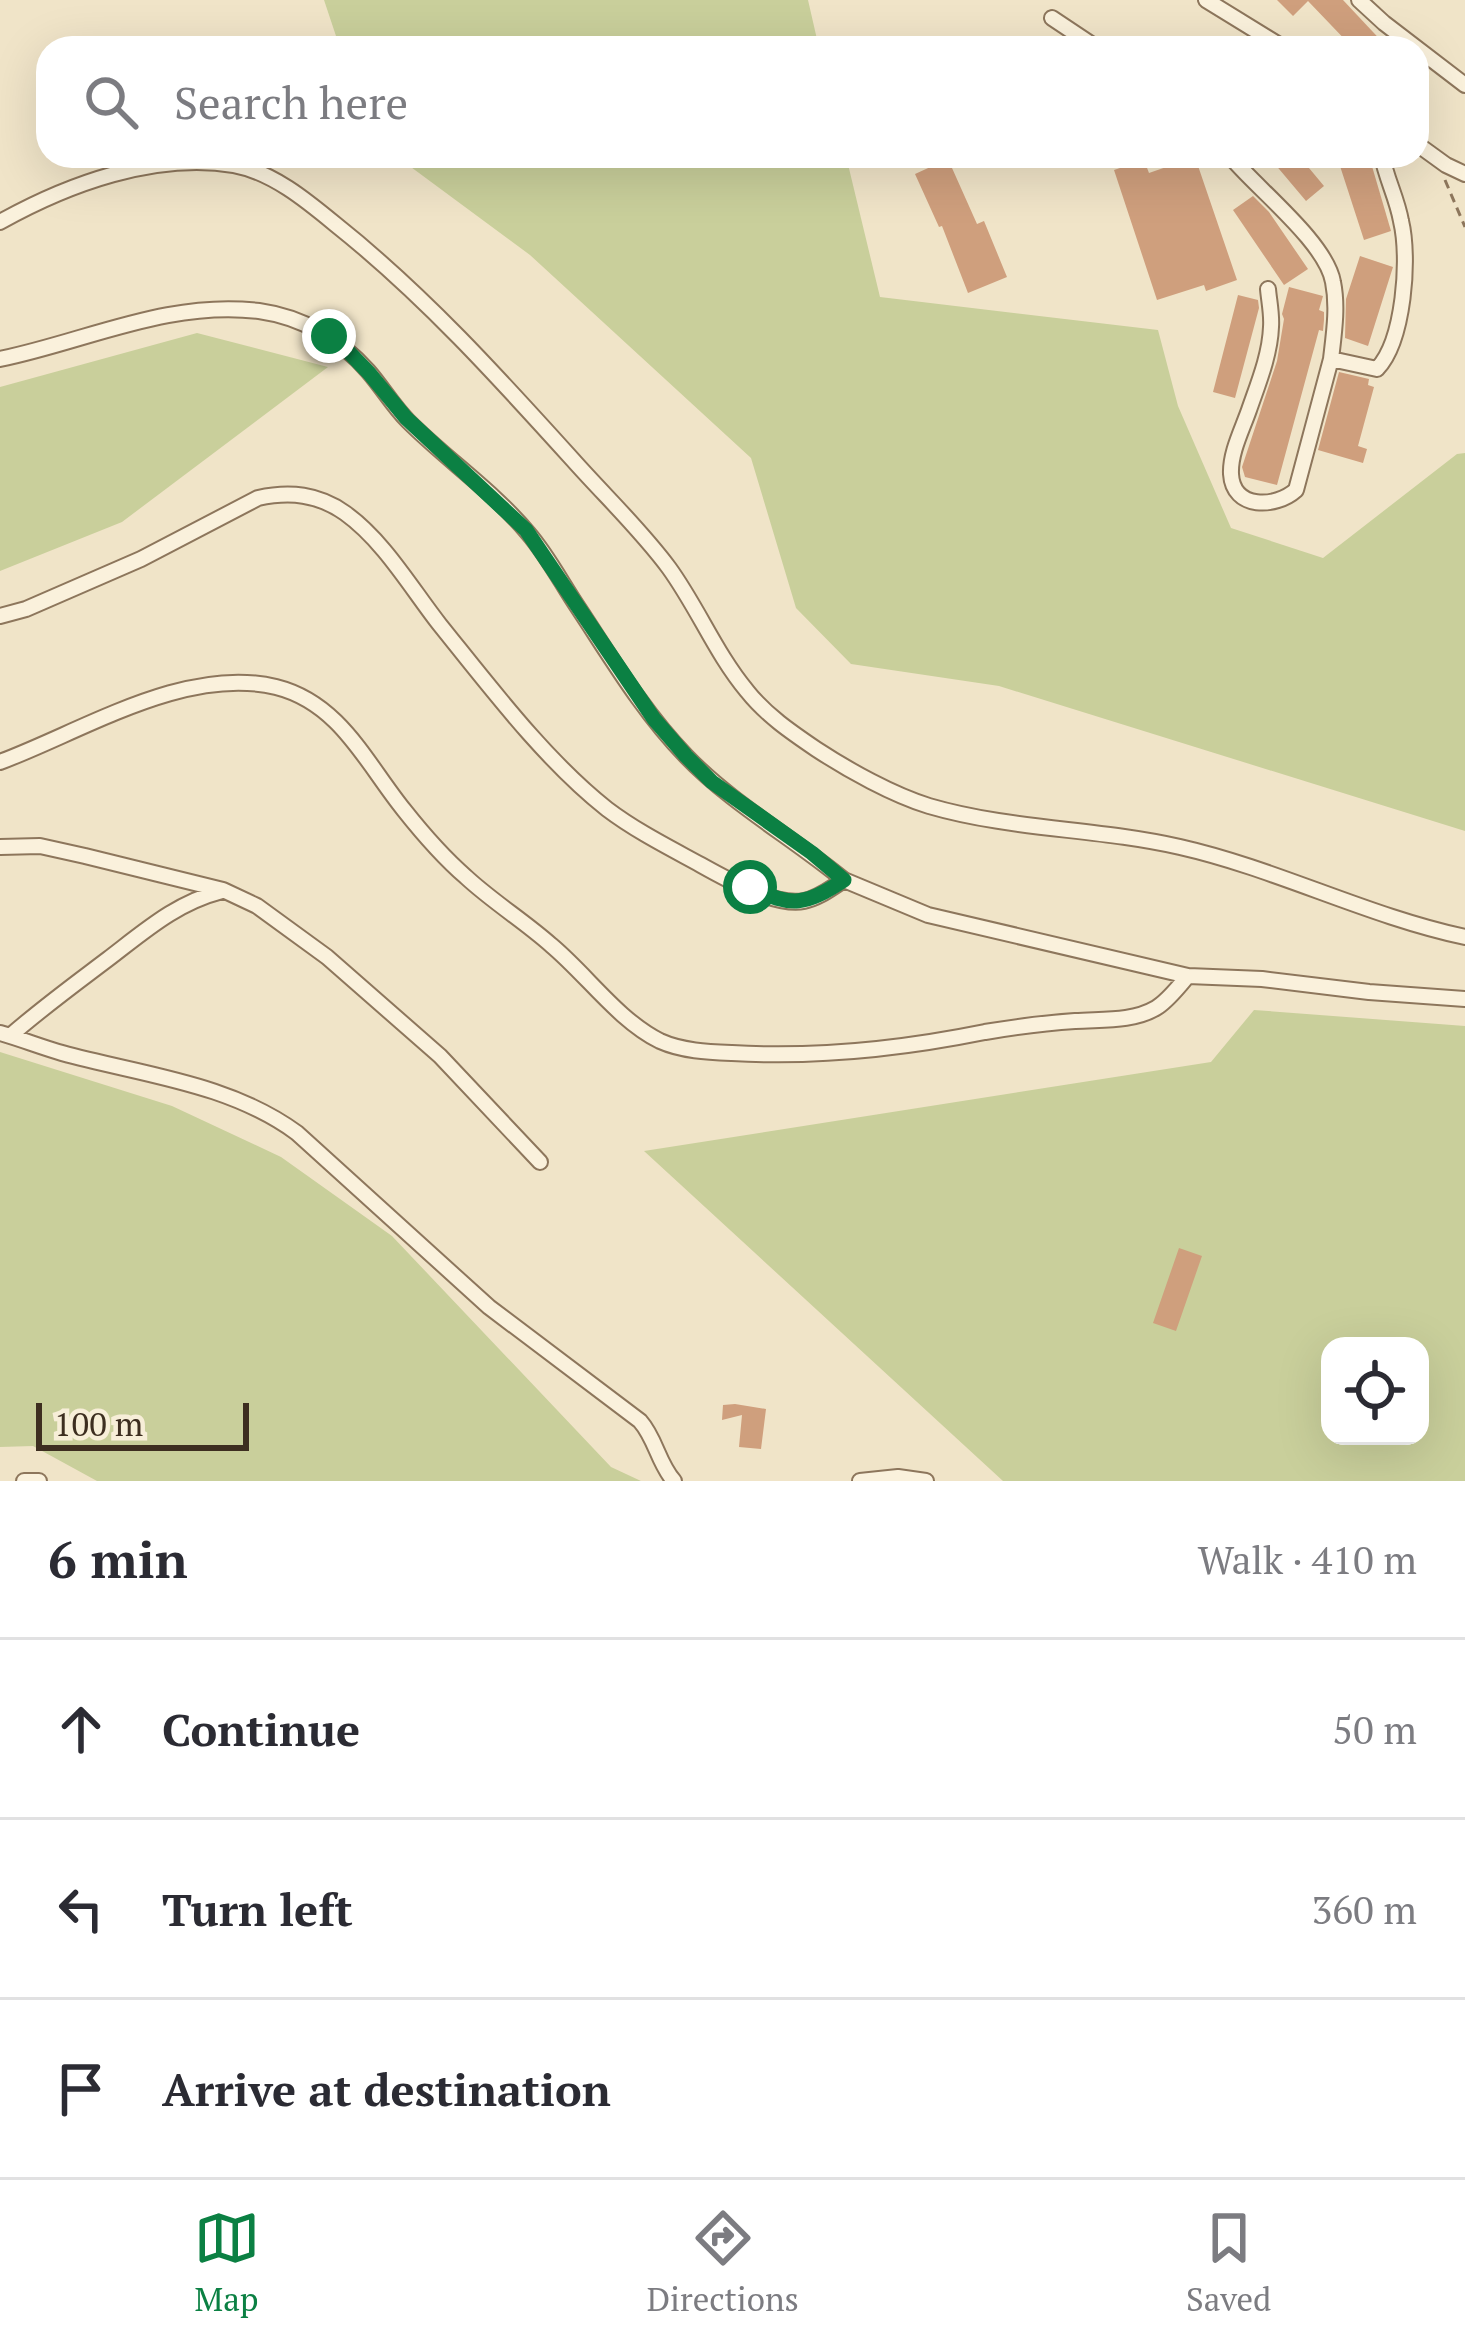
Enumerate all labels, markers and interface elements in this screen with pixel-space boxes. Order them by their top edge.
search box [36,36,1429,168]
icon: search [78,69,144,135]
text: Search here [174,72,408,132]
route end [302,309,356,363]
route start [723,860,777,914]
map controls [1321,1337,1429,1445]
button: locate [1321,1337,1429,1445]
scale bar [36,1397,249,1450]
text: 100 m [54,1402,143,1445]
text: 6 min [48,1525,188,1593]
text: Walk · 410 m [1198,1533,1417,1585]
icon: ahead [48,1696,114,1762]
text: Continue [162,1699,360,1759]
text: 50 m [1332,1703,1417,1755]
icon: left [48,1876,114,1942]
text: Turn left [162,1879,353,1939]
text: 360 m [1312,1883,1417,1935]
icon: arrive [48,2056,114,2122]
text: Arrive at destination [162,2059,611,2119]
tab: Map [194,2205,260,2320]
tab: Directions [647,2205,799,2320]
tab: Saved [1186,2205,1271,2320]

